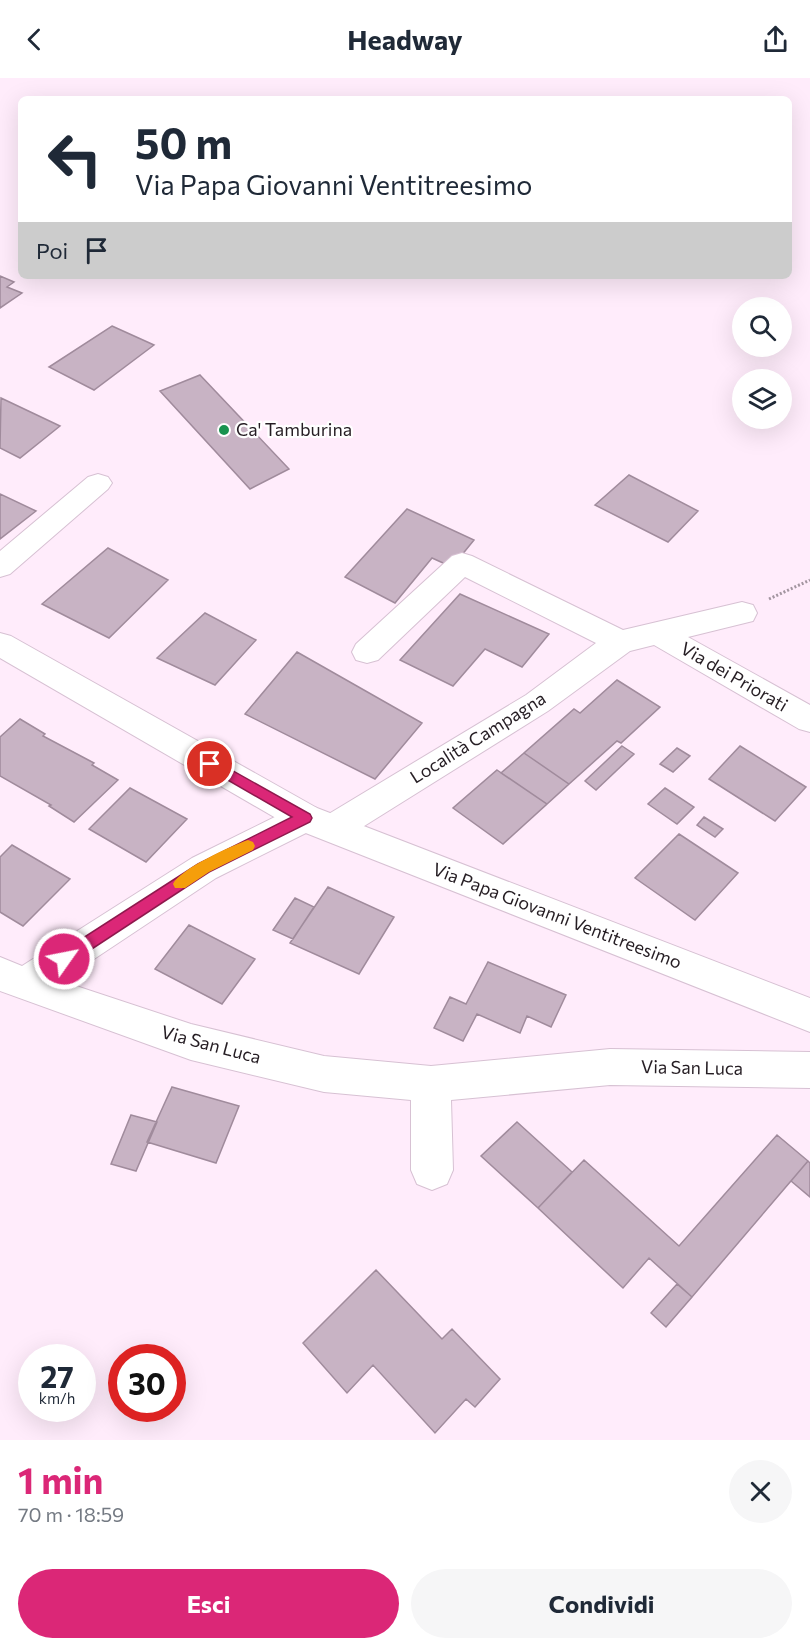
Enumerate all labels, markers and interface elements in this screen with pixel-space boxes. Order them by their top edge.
icon: back [18,23,51,56]
text: Headway [347,23,463,56]
icon: share [759,23,792,56]
text: 50 m [135,116,232,168]
icon: left [36,120,114,198]
text: Via Papa Giovanni Ventitreesimo [135,168,532,201]
icon: arrive [80,234,113,267]
text: Poi [36,237,68,264]
map controls [732,297,792,429]
button: search [732,297,792,357]
button: layers [732,369,792,429]
place label: Ca' Tamburina [236,418,352,440]
marker: Ca' Tamburina [217,423,231,437]
street label: Via dei Priorati [677,637,792,716]
street label: Località Campagna [406,687,549,788]
pin [184,738,235,789]
icon: arrive [193,747,226,780]
street label: Via Papa Giovanni Ventitreesimo [430,857,685,973]
position arrow [32,927,96,991]
street label: Via San Luca [159,1020,263,1068]
street label: Via San Luca [641,1055,743,1079]
speed limit sign: 30 [108,1344,186,1422]
text: 27 [40,1357,74,1394]
text: km/h [39,1389,75,1407]
text: 1 min [18,1457,103,1501]
button: close [729,1460,792,1523]
text: 70 m · 18:59 [18,1502,124,1526]
button: Esci [18,1569,399,1638]
button: Condividi [411,1569,792,1638]

